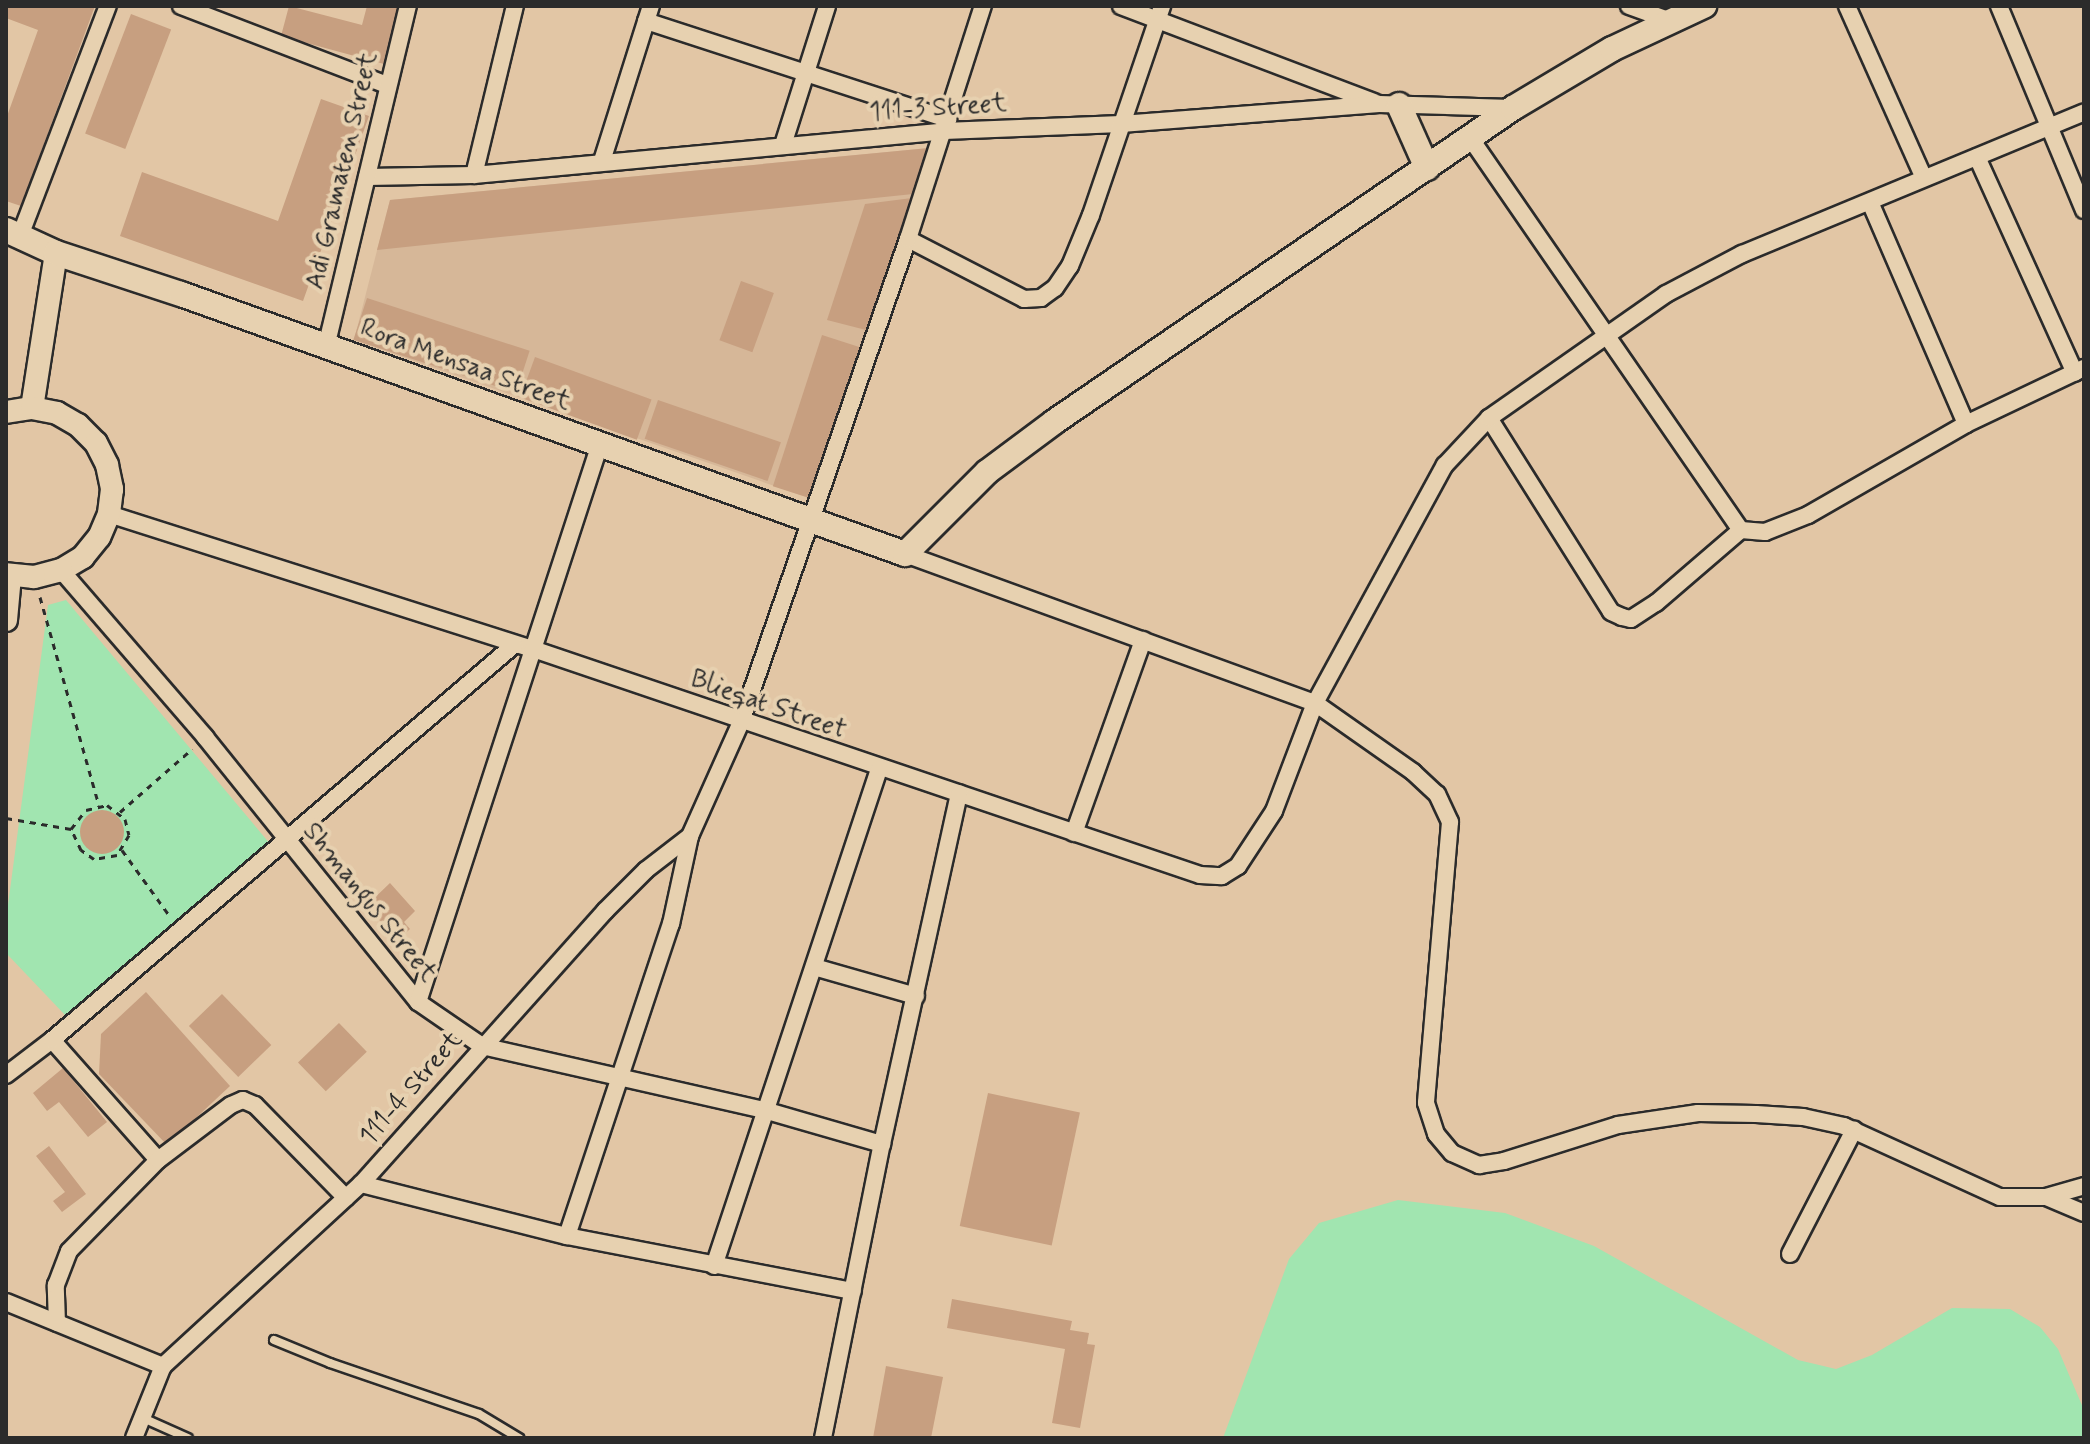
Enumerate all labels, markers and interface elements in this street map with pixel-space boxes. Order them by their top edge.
street label: Adi Gramaten Street [300,48,386,294]
street label: 111-3 Street [868,89,1008,129]
street label: Rora Mensaa Street [353,313,577,419]
street label: Blieqat Street [687,665,849,747]
street label: Shmangus Street [295,817,443,989]
street label: 111-4 Street [354,1026,470,1152]

